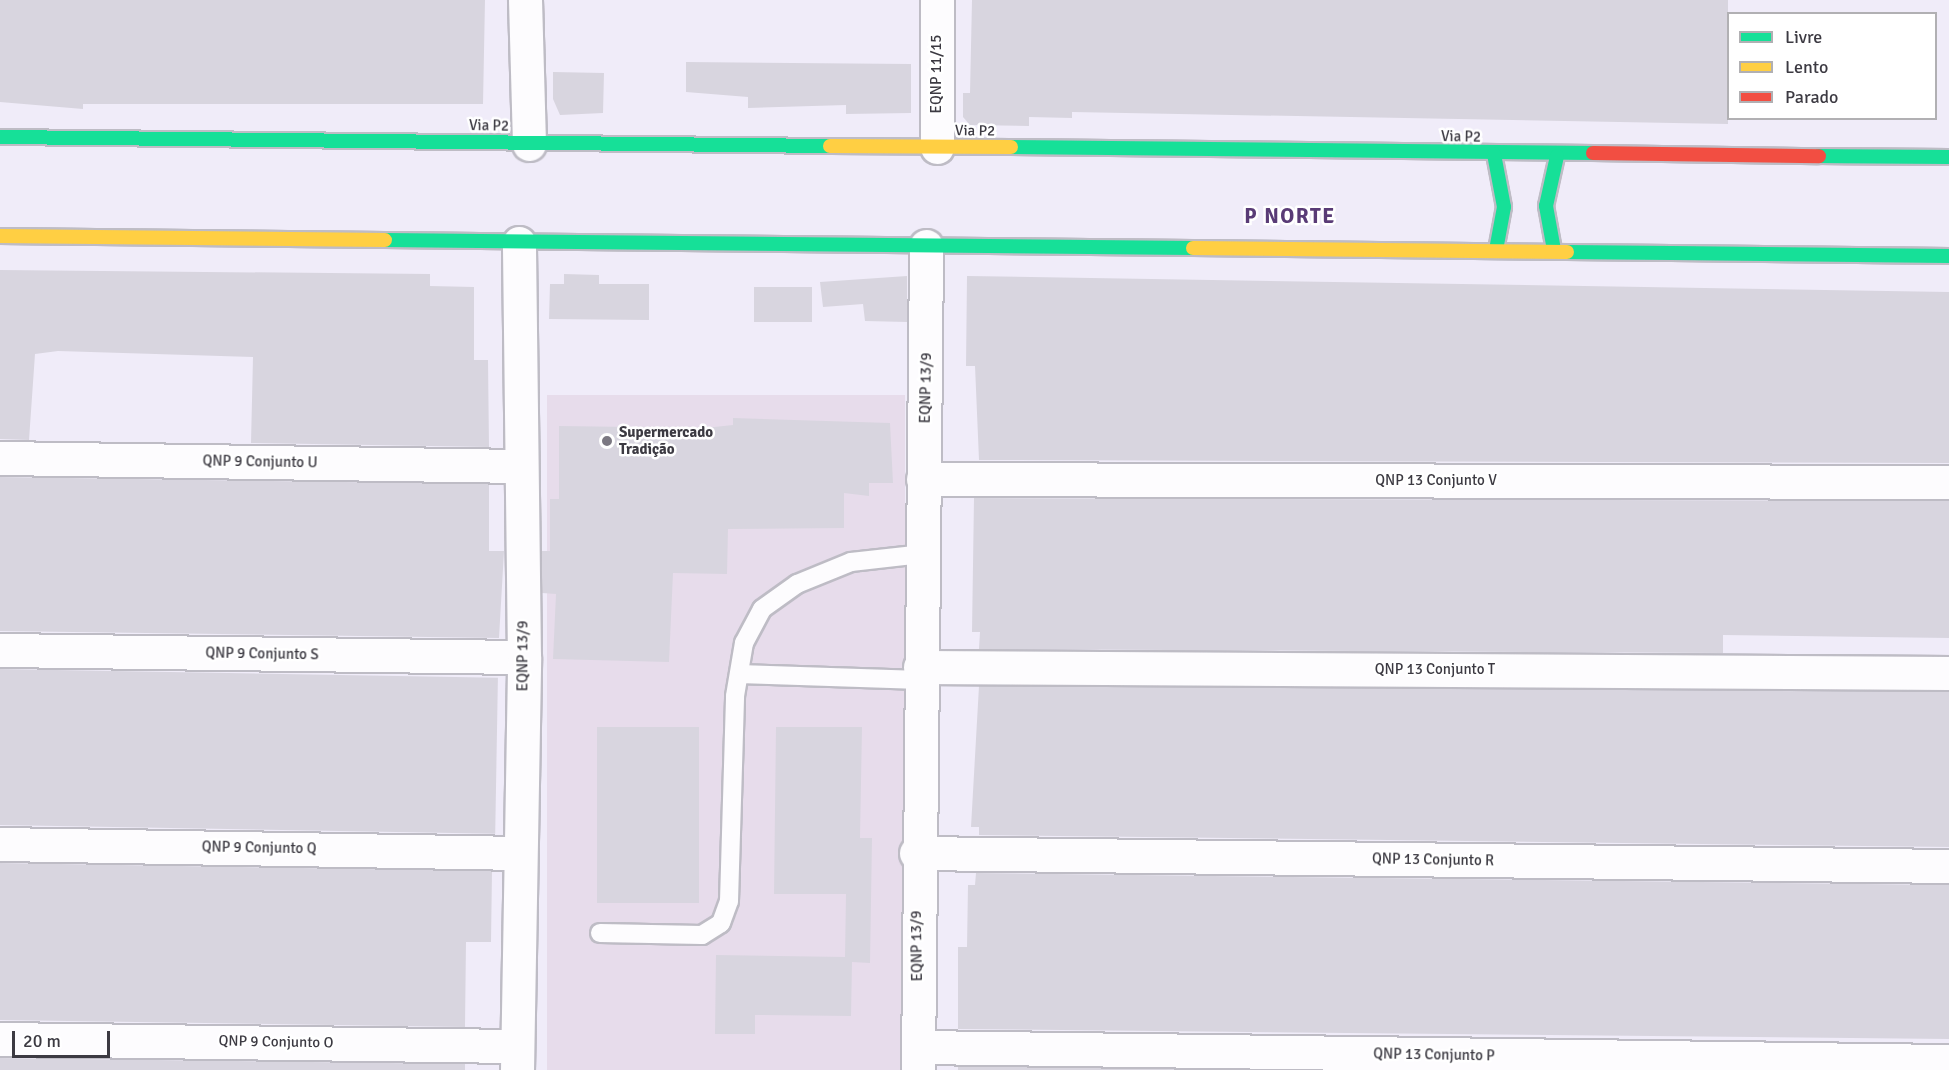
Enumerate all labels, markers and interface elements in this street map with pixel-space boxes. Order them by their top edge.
legend [1727,12,1937,120]
text: Livre [1785,26,1822,48]
street label: EQNP 11/15 [928,35,946,113]
text: Lento [1785,56,1828,78]
text: Parado [1785,86,1838,108]
street label: Via P2 [469,117,509,135]
street label: Via P2 [955,122,995,140]
street label: Via P2 [1441,128,1481,146]
district label: P NORTE [1244,203,1336,229]
street label: EQNP 13/9 [916,352,936,424]
place label: Supermercado Tradição [619,423,713,458]
marker: Supermercado Tradição [600,434,614,448]
street label: QNP 9 Conjunto U [202,452,318,472]
street label: QNP 13 Conjunto V [1375,472,1497,490]
street label: EQNP 13/9 [514,621,532,691]
street label: QNP 9 Conjunto S [205,644,319,664]
street label: QNP 13 Conjunto T [1375,661,1495,679]
street label: QNP 9 Conjunto Q [202,838,316,858]
street label: QNP 13 Conjunto R [1372,850,1494,870]
street label: EQNP 13/9 [907,910,927,982]
scale bar [15,1019,112,1057]
text: 20 m [23,1030,61,1052]
street label: QNP 9 Conjunto O [218,1032,334,1052]
street label: QNP 13 Conjunto P [1373,1045,1495,1065]

